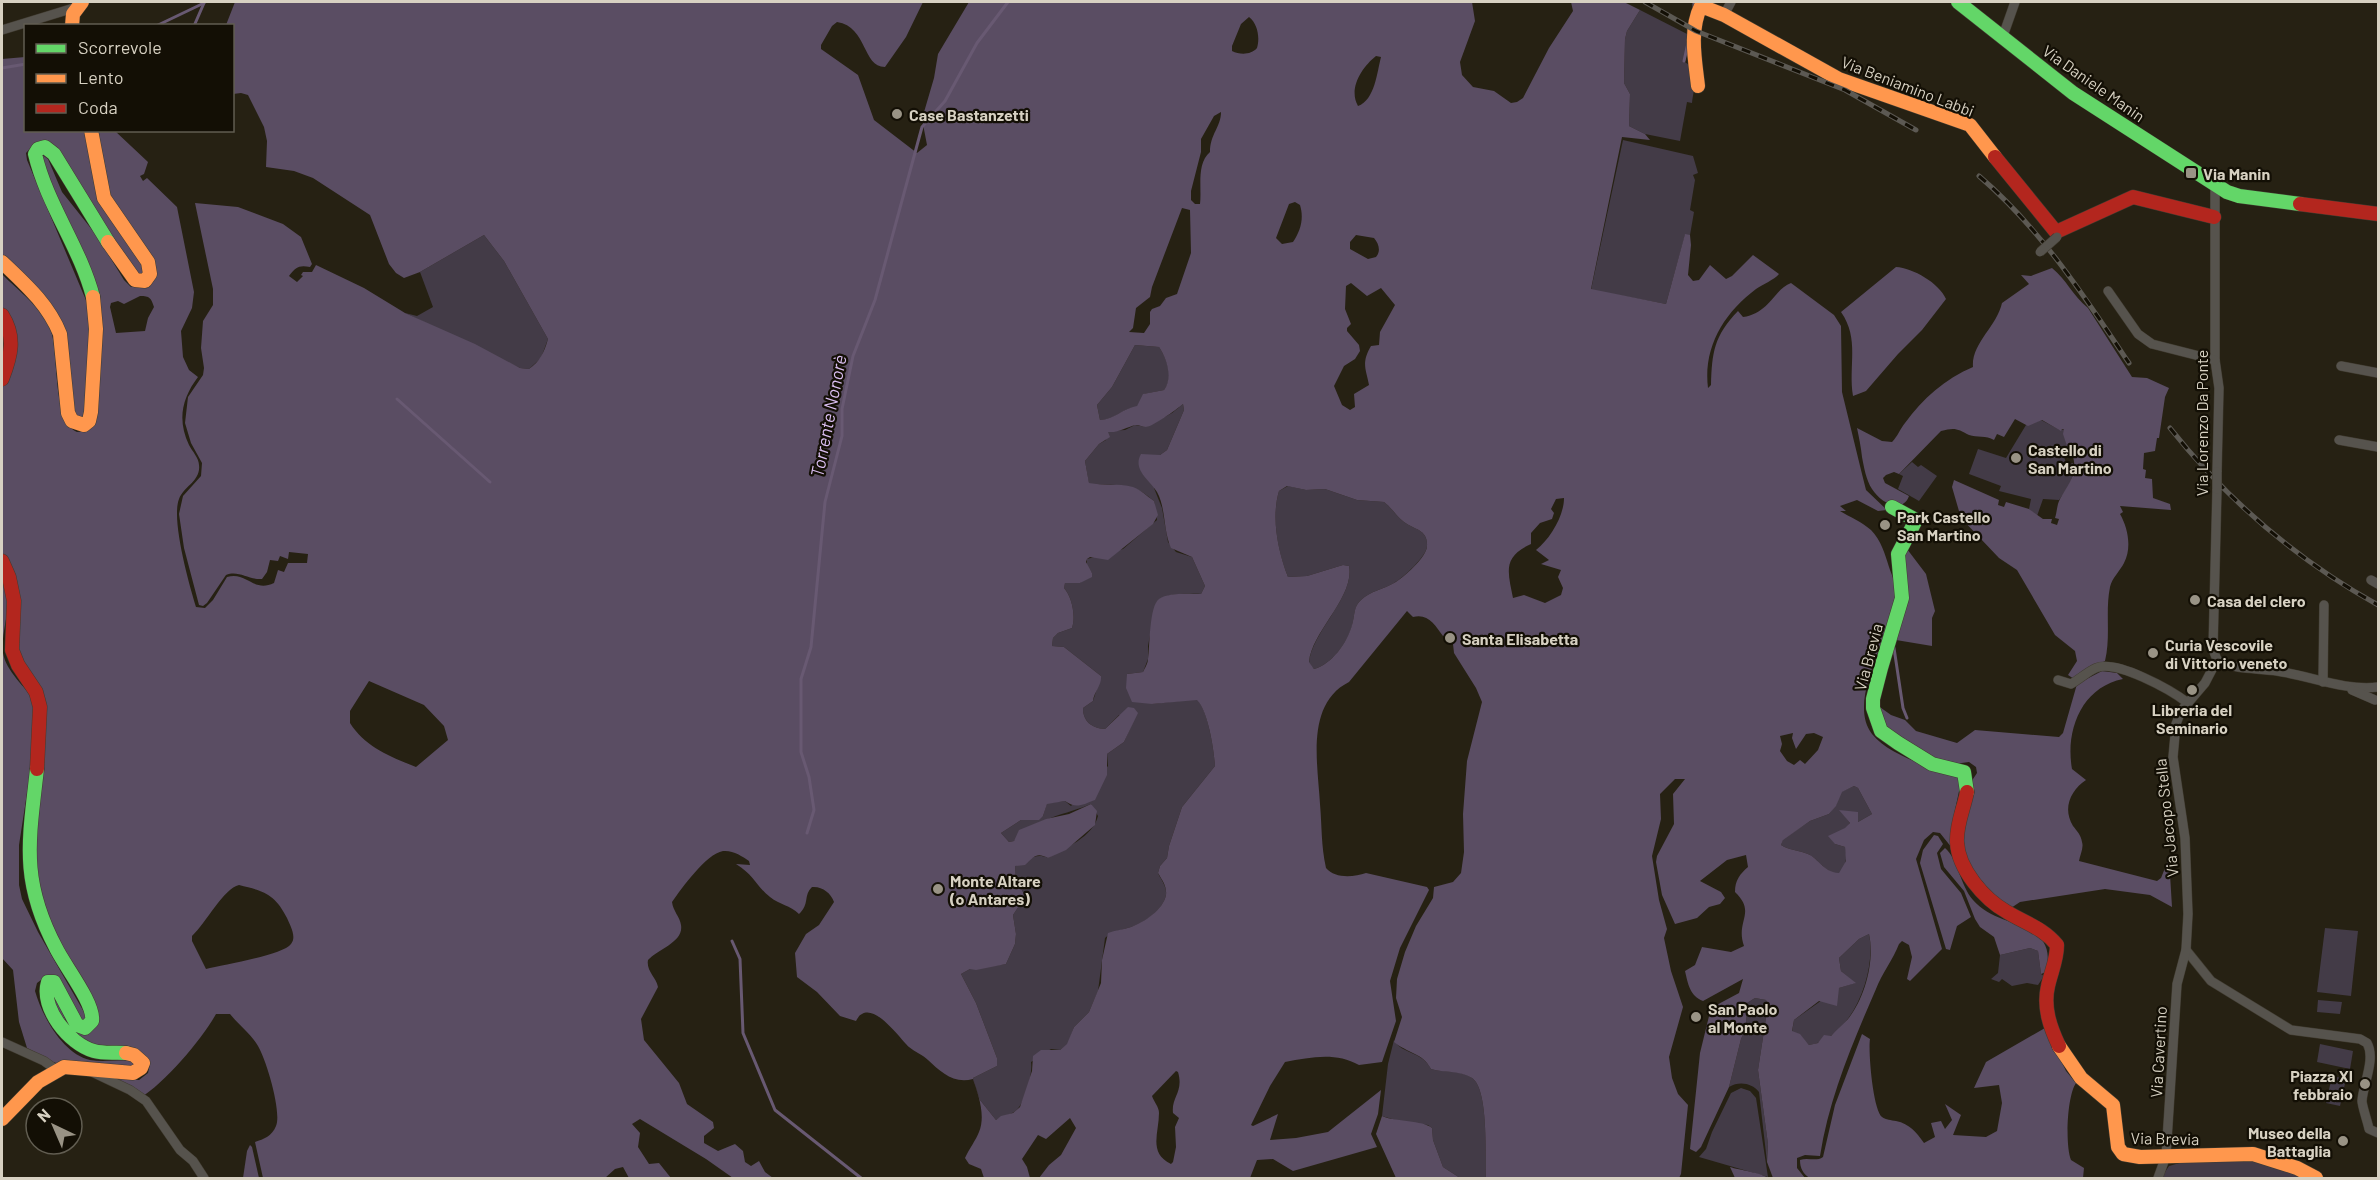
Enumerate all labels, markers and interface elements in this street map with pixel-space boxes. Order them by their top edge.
legend [24,24,234,132]
text: Scorrevole [78,36,162,58]
street label: Via Daniele Manin [2039,41,2149,125]
street label: Via Beniamino Labbi [1839,52,1977,120]
text: Lento [78,66,124,88]
text: Coda [78,96,118,118]
place label: Case Bastanzetti [909,105,1029,124]
marker: Case Bastanzetti [890,107,904,121]
place label: Via Manin [2203,164,2270,183]
marker: Via Manin [2184,166,2198,180]
street label: Via Lorenzo Da Ponte [2192,350,2211,496]
water label: Torrente Nonorè [805,353,851,479]
place label: Castello di San Martino [2028,440,2112,477]
marker: Castello di San Martino [2009,451,2023,465]
place label: Park Castello San Martino [1897,507,1990,544]
marker: Park Castello San Martino [1878,518,1892,532]
place label: Casa del clero [2207,591,2306,610]
marker: Casa del clero [2188,593,2202,607]
street label: Via Brevia [1850,621,1886,693]
place label: Santa Elisabetta [1462,629,1578,648]
marker: Santa Elisabetta [1443,631,1457,645]
place label: Curia Vescovile di Vittorio veneto [2165,635,2287,672]
marker: Curia Vescovile di Vittorio veneto [2146,646,2160,660]
marker: Libreria del Seminario [2185,683,2199,697]
place label: Libreria del Seminario [2152,700,2232,737]
street label: Via Jacopo Stella [2150,758,2182,878]
place label: Monte Altare (o Antares) [949,871,1041,908]
marker: Monte Altare (o Antares) [931,882,945,896]
place label: San Paolo al Monte [1708,999,1778,1036]
street label: Via Cavertino [2146,1006,2170,1098]
marker: San Paolo al Monte [1689,1010,1703,1024]
place label: Piazza XI febbraio [2290,1066,2353,1103]
marker: Piazza XI febbraio [2358,1077,2372,1091]
north arrow [24,1096,84,1156]
text: N [33,1104,54,1125]
place label: Museo della Battaglia [2248,1123,2331,1160]
street label: Via Brevia [2130,1128,2200,1148]
marker: Museo della Battaglia [2336,1134,2350,1148]

